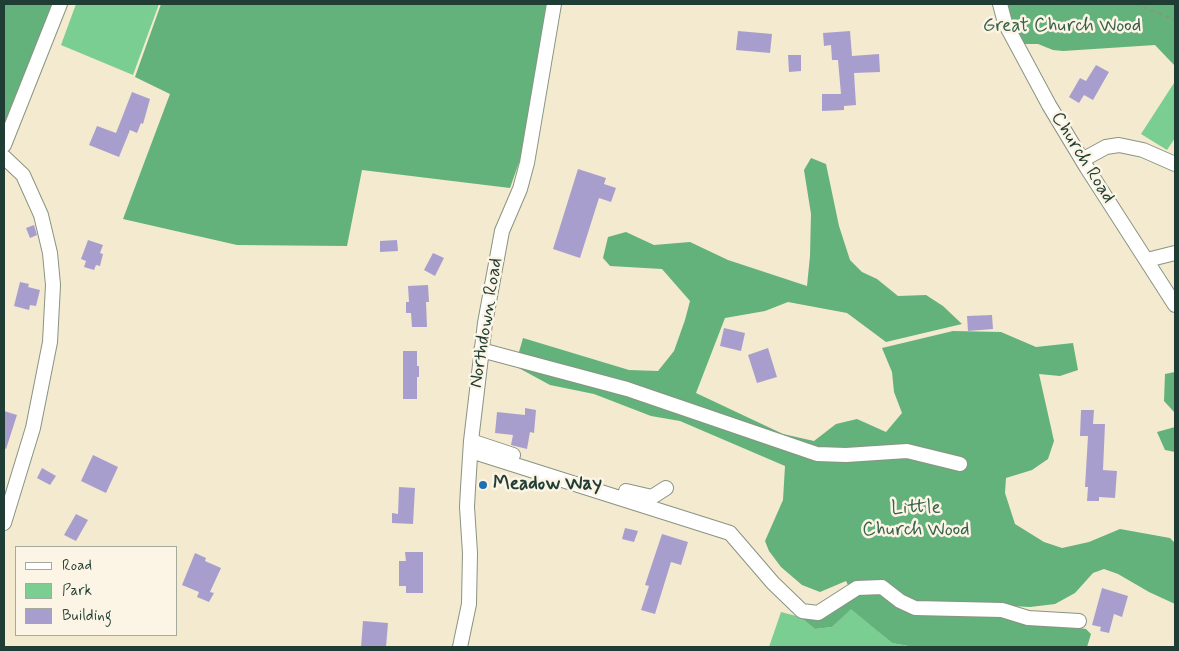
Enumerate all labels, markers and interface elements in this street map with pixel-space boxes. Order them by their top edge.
park label: Great Church Wood [983,16,1141,38]
street label: Church Road [1045,108,1119,208]
street label: Northdown Road [465,256,509,390]
place label: Meadow Way [493,474,602,496]
marker: Meadow Way [477,479,489,491]
park label: Little Church Wood [862,498,970,542]
legend [15,546,178,636]
text: Road [62,556,92,576]
text: Park [62,581,92,601]
text: Building [62,606,112,626]

